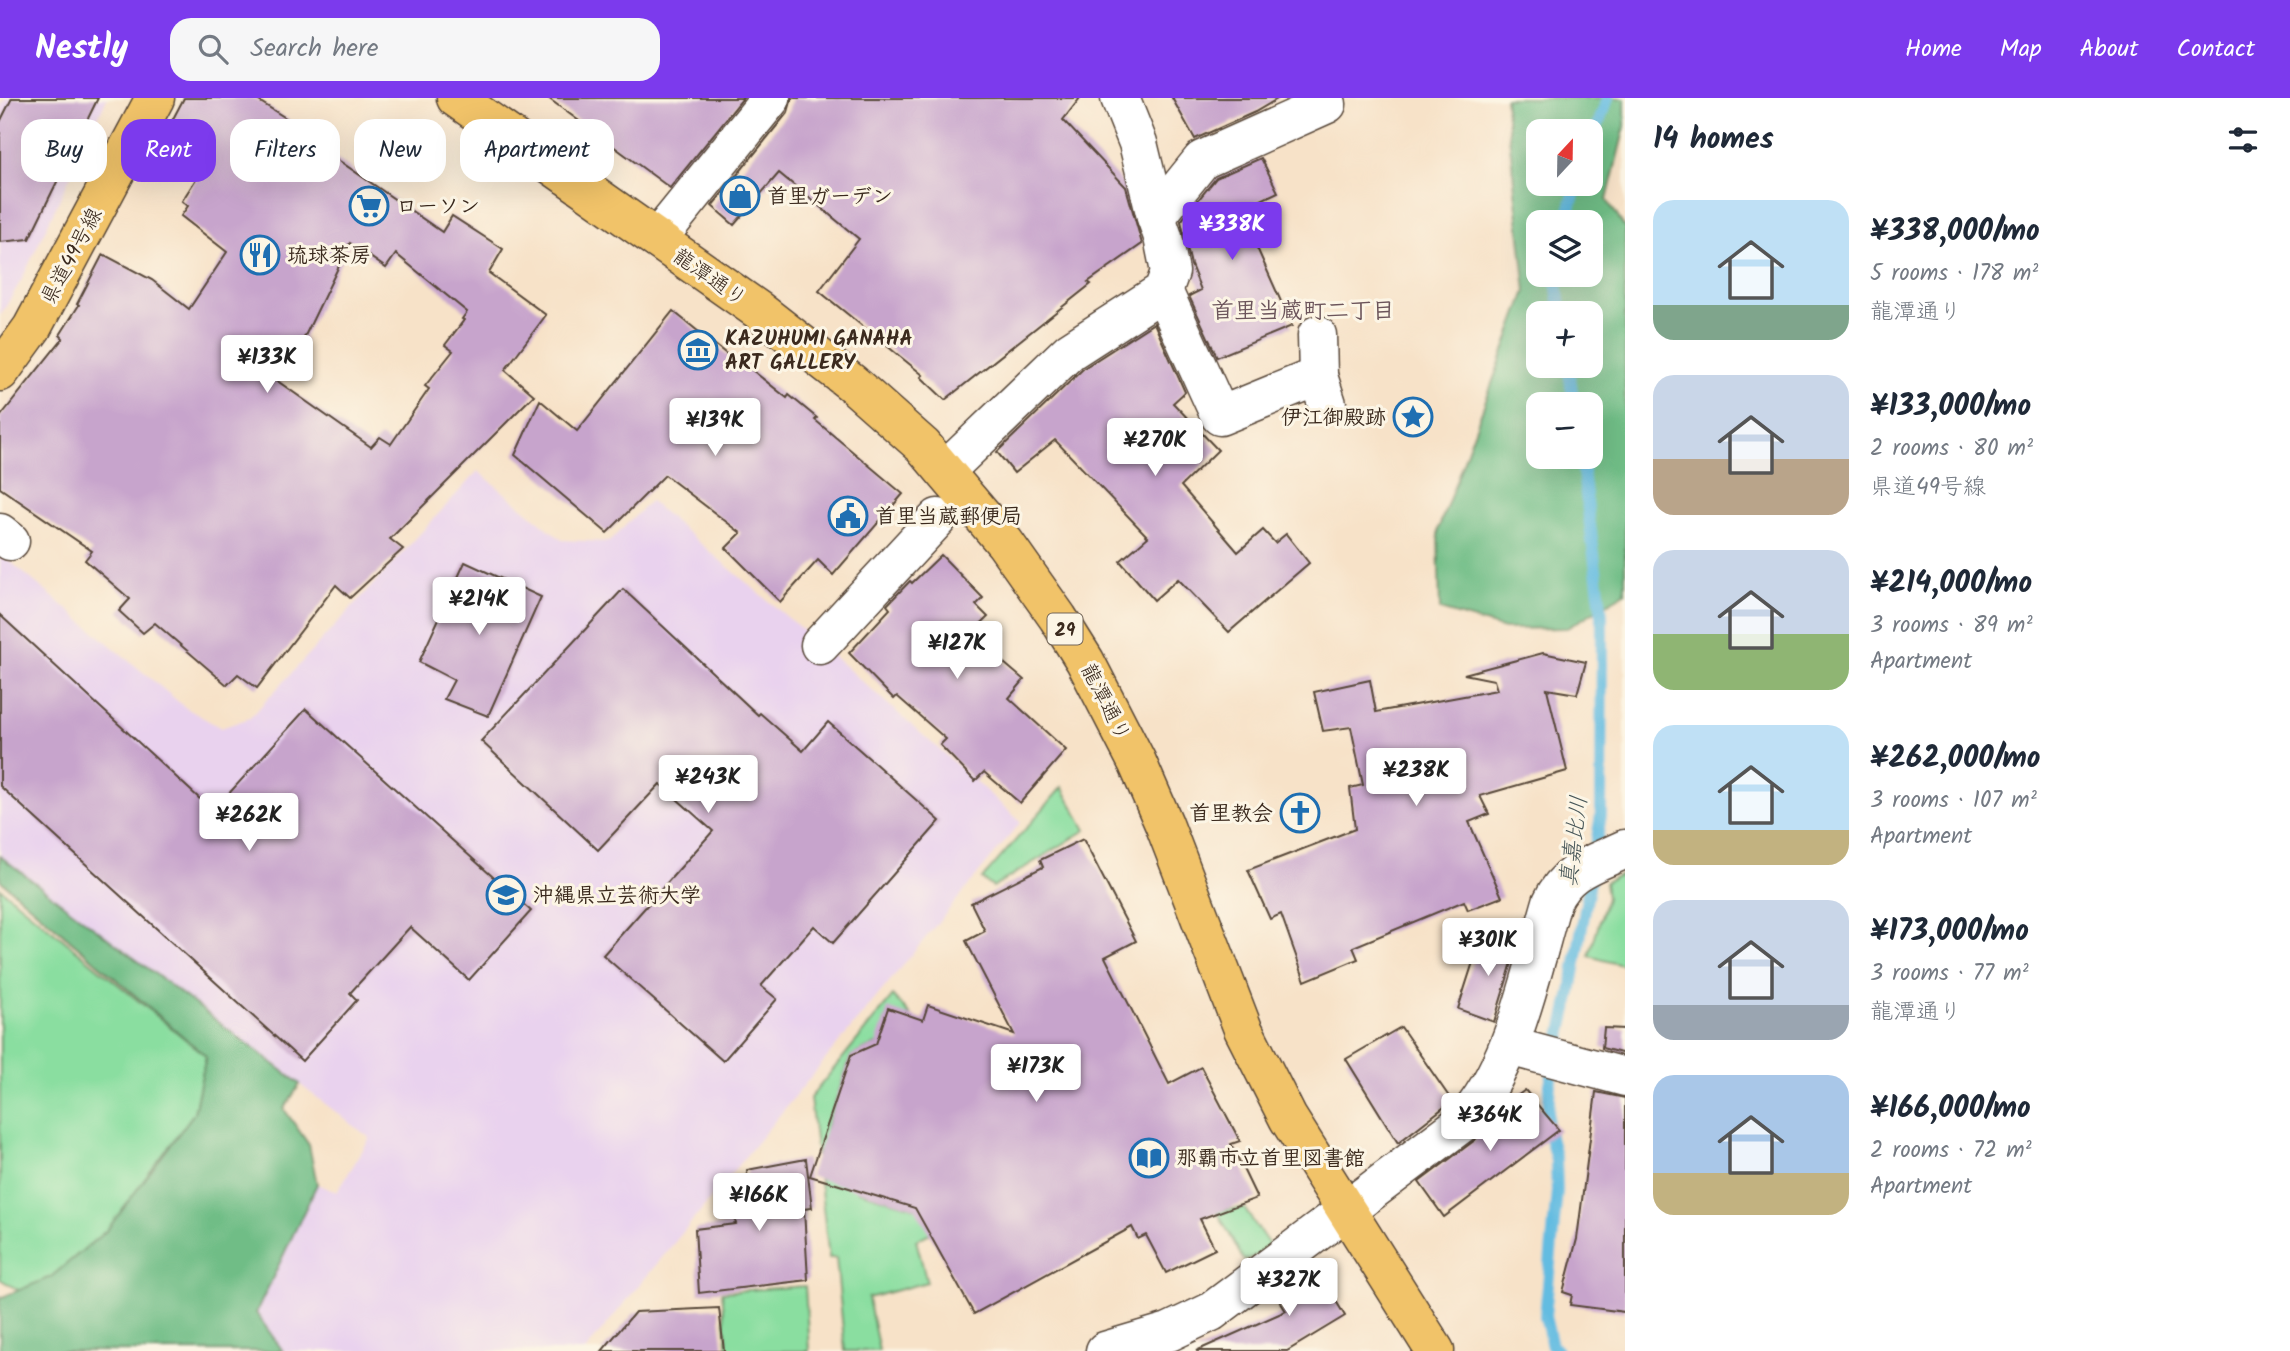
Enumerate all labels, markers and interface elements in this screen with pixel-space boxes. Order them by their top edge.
search box [170,18,660,81]
text: Nestly [35,23,128,76]
text: Search here [250,28,378,70]
icon: search [194,30,232,68]
text: Home [1905,30,1962,69]
text: Map [2000,30,2042,69]
text: About [2080,30,2138,69]
text: Contact [2176,30,2255,69]
text: 14 homes [1653,116,1774,164]
chip: Buy [21,119,107,182]
chip: Rent [121,119,216,182]
chip: Filters [230,119,340,182]
chip: New [354,119,446,182]
chip: Apartment [460,119,614,182]
north arrow [1526,119,1603,196]
map controls [1526,119,1603,469]
icon: filters [2224,121,2262,159]
shop icon: 首里ガーデン [719,175,761,217]
place label: 首里ガーデン [767,181,893,214]
supermarket icon: ローソン [348,185,390,227]
place label: ローソン [396,191,480,224]
street label: 県道49号線 [33,202,112,311]
pin: ¥338K [1183,202,1281,262]
text: ¥338K [1199,207,1265,243]
text: ¥338,000/mo [1870,208,2040,256]
button: layers [1526,210,1603,287]
icon: home [1709,228,1793,312]
restaurant icon: 琉球茶房 [239,234,281,276]
place label: 琉球茶房 [287,240,371,273]
street label: 龍潭通り [665,241,753,316]
text: 5 rooms · 178 m² [1870,256,2038,292]
district label: 首里当蔵町二丁目 [1211,294,1395,330]
text: 龍潭通り [1870,295,1962,331]
button: + [1526,301,1603,378]
place label: KAZUHUMI GANAHA ART GALLERY [725,323,913,380]
museum icon: KAZUHUMI GANAHA ART GALLERY [677,329,719,371]
pin: ¥133K [218,336,316,395]
text: ¥133K [237,340,297,376]
text: ¥133,000/mo [1870,383,2031,431]
button: − [1526,392,1603,469]
place icon: 伊江御殿跡 [1392,396,1434,438]
pin: ¥139K [666,398,764,458]
place label: 伊江御殿跡 [1281,402,1386,435]
text: ¥139K [685,403,745,439]
icon: home [1709,403,1793,487]
pin: ¥270K [1106,418,1204,478]
text: ¥270K [1123,423,1187,459]
text: 2 rooms · 80 m² [1870,431,2033,467]
text: 県道49号線 [1870,470,1986,506]
public building icon: 首里当蔵郵便局 [827,495,869,537]
place label: 首里当蔵郵便局 [875,501,1022,534]
text: ¥214,000/mo [1870,560,2032,608]
pin: ¥214K [430,578,528,637]
icon: home [1709,578,1793,662]
text: ¥214K [449,582,509,618]
text: 3 rooms · 89 m² [1870,608,2033,644]
road number: 29 [1048,614,1082,644]
pin: ¥127K [908,622,1006,681]
text: ¥127K [927,626,987,662]
text: Apartment [1870,644,1972,680]
street label: 龍潭通り [1071,658,1138,748]
text: ¥262,000/mo [1870,735,2040,783]
pin: ¥238K [1367,748,1465,808]
text: ¥238K [1382,753,1450,789]
icon: home [1709,753,1793,837]
pin: ¥243K [659,756,757,815]
text: ¥243K [675,760,741,796]
text: 3 rooms · 107 m² [1870,783,2037,819]
church icon: 首里教会 [1279,792,1321,834]
water label: 真嘉比川 [1552,793,1598,889]
pin: ¥262K [200,794,298,853]
text: ¥262K [215,798,283,834]
place label: 首里教会 [1189,798,1273,831]
text: Apartment [1870,819,1972,855]
school or university icon: 沖縄県立芸術大学 [485,874,527,916]
place label: 沖縄県立芸術大学 [533,880,701,913]
text: ¥173,000/mo [1870,908,2029,956]
pin: ¥301K [1439,918,1537,978]
text: ¥301K [1458,923,1518,959]
icon: home [1709,928,1793,1012]
text: 3 rooms · 77 m² [1870,956,2029,992]
text: 龍潭通り [1870,995,1962,1031]
pin: ¥173K [987,1044,1085,1104]
text: ¥173K [1007,1049,1065,1085]
text: ¥166,000/mo [1870,1085,2031,1133]
pin: ¥364K [1441,1094,1539,1153]
text: ¥364K [1457,1098,1523,1134]
icon: home [1709,1103,1793,1187]
text: 2 rooms · 72 m² [1870,1133,2032,1169]
library icon: 那覇市立首里図書館 [1128,1137,1170,1179]
place label: 那覇市立首里図書館 [1176,1143,1365,1176]
text: Apartment [1870,1169,1972,1205]
pin: ¥166K [710,1174,808,1233]
text: ¥166K [729,1178,789,1214]
pin: ¥327K [1240,1258,1338,1318]
text: ¥327K [1257,1263,1321,1299]

